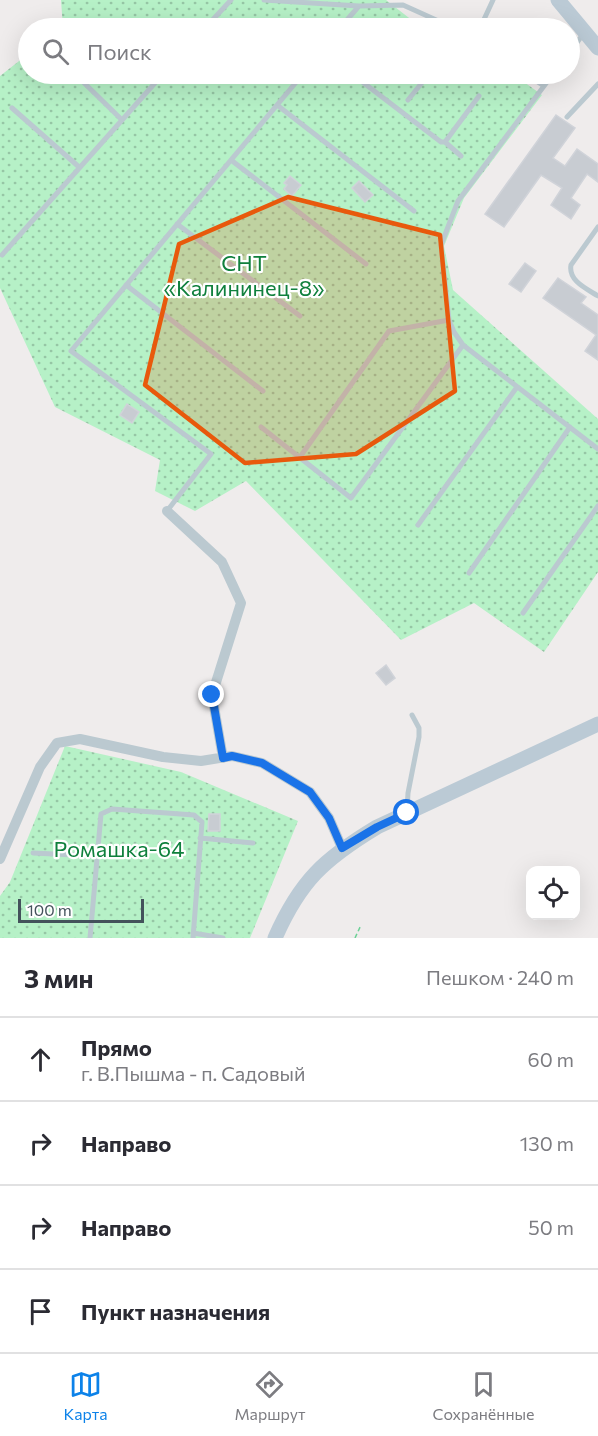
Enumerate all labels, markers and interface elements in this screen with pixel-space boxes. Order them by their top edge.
search box [18,18,580,84]
icon: search [39,35,72,68]
text: Поиск [87,38,152,65]
park label: СНТ «Калининец-8» [163,249,325,301]
route end [198,681,224,707]
route start [393,799,419,825]
park label: Ромашка-64 [54,835,184,862]
map controls [526,866,580,920]
button: locate [526,866,580,920]
scale bar [18,896,144,924]
text: 100 m [27,900,72,919]
text: 3 мин [24,962,94,993]
text: Пешком · 240 m [426,965,574,989]
text: Прямо [81,1034,152,1061]
icon: ahead [24,1043,57,1076]
text: 60 m [528,1047,574,1071]
text: г. В.Пышма - п. Садовый [81,1061,305,1085]
icon: right [24,1127,57,1160]
text: Направо [81,1130,171,1157]
text: 130 m [520,1131,574,1155]
icon: right [24,1211,57,1244]
text: Направо [81,1214,171,1241]
text: 50 m [528,1215,574,1239]
icon: arrive [24,1295,57,1328]
text: Пункт назначения [81,1298,270,1325]
tab: Карта [63,1368,108,1423]
tab: Маршрут [234,1368,306,1423]
tab: Сохранённые [432,1368,535,1423]

